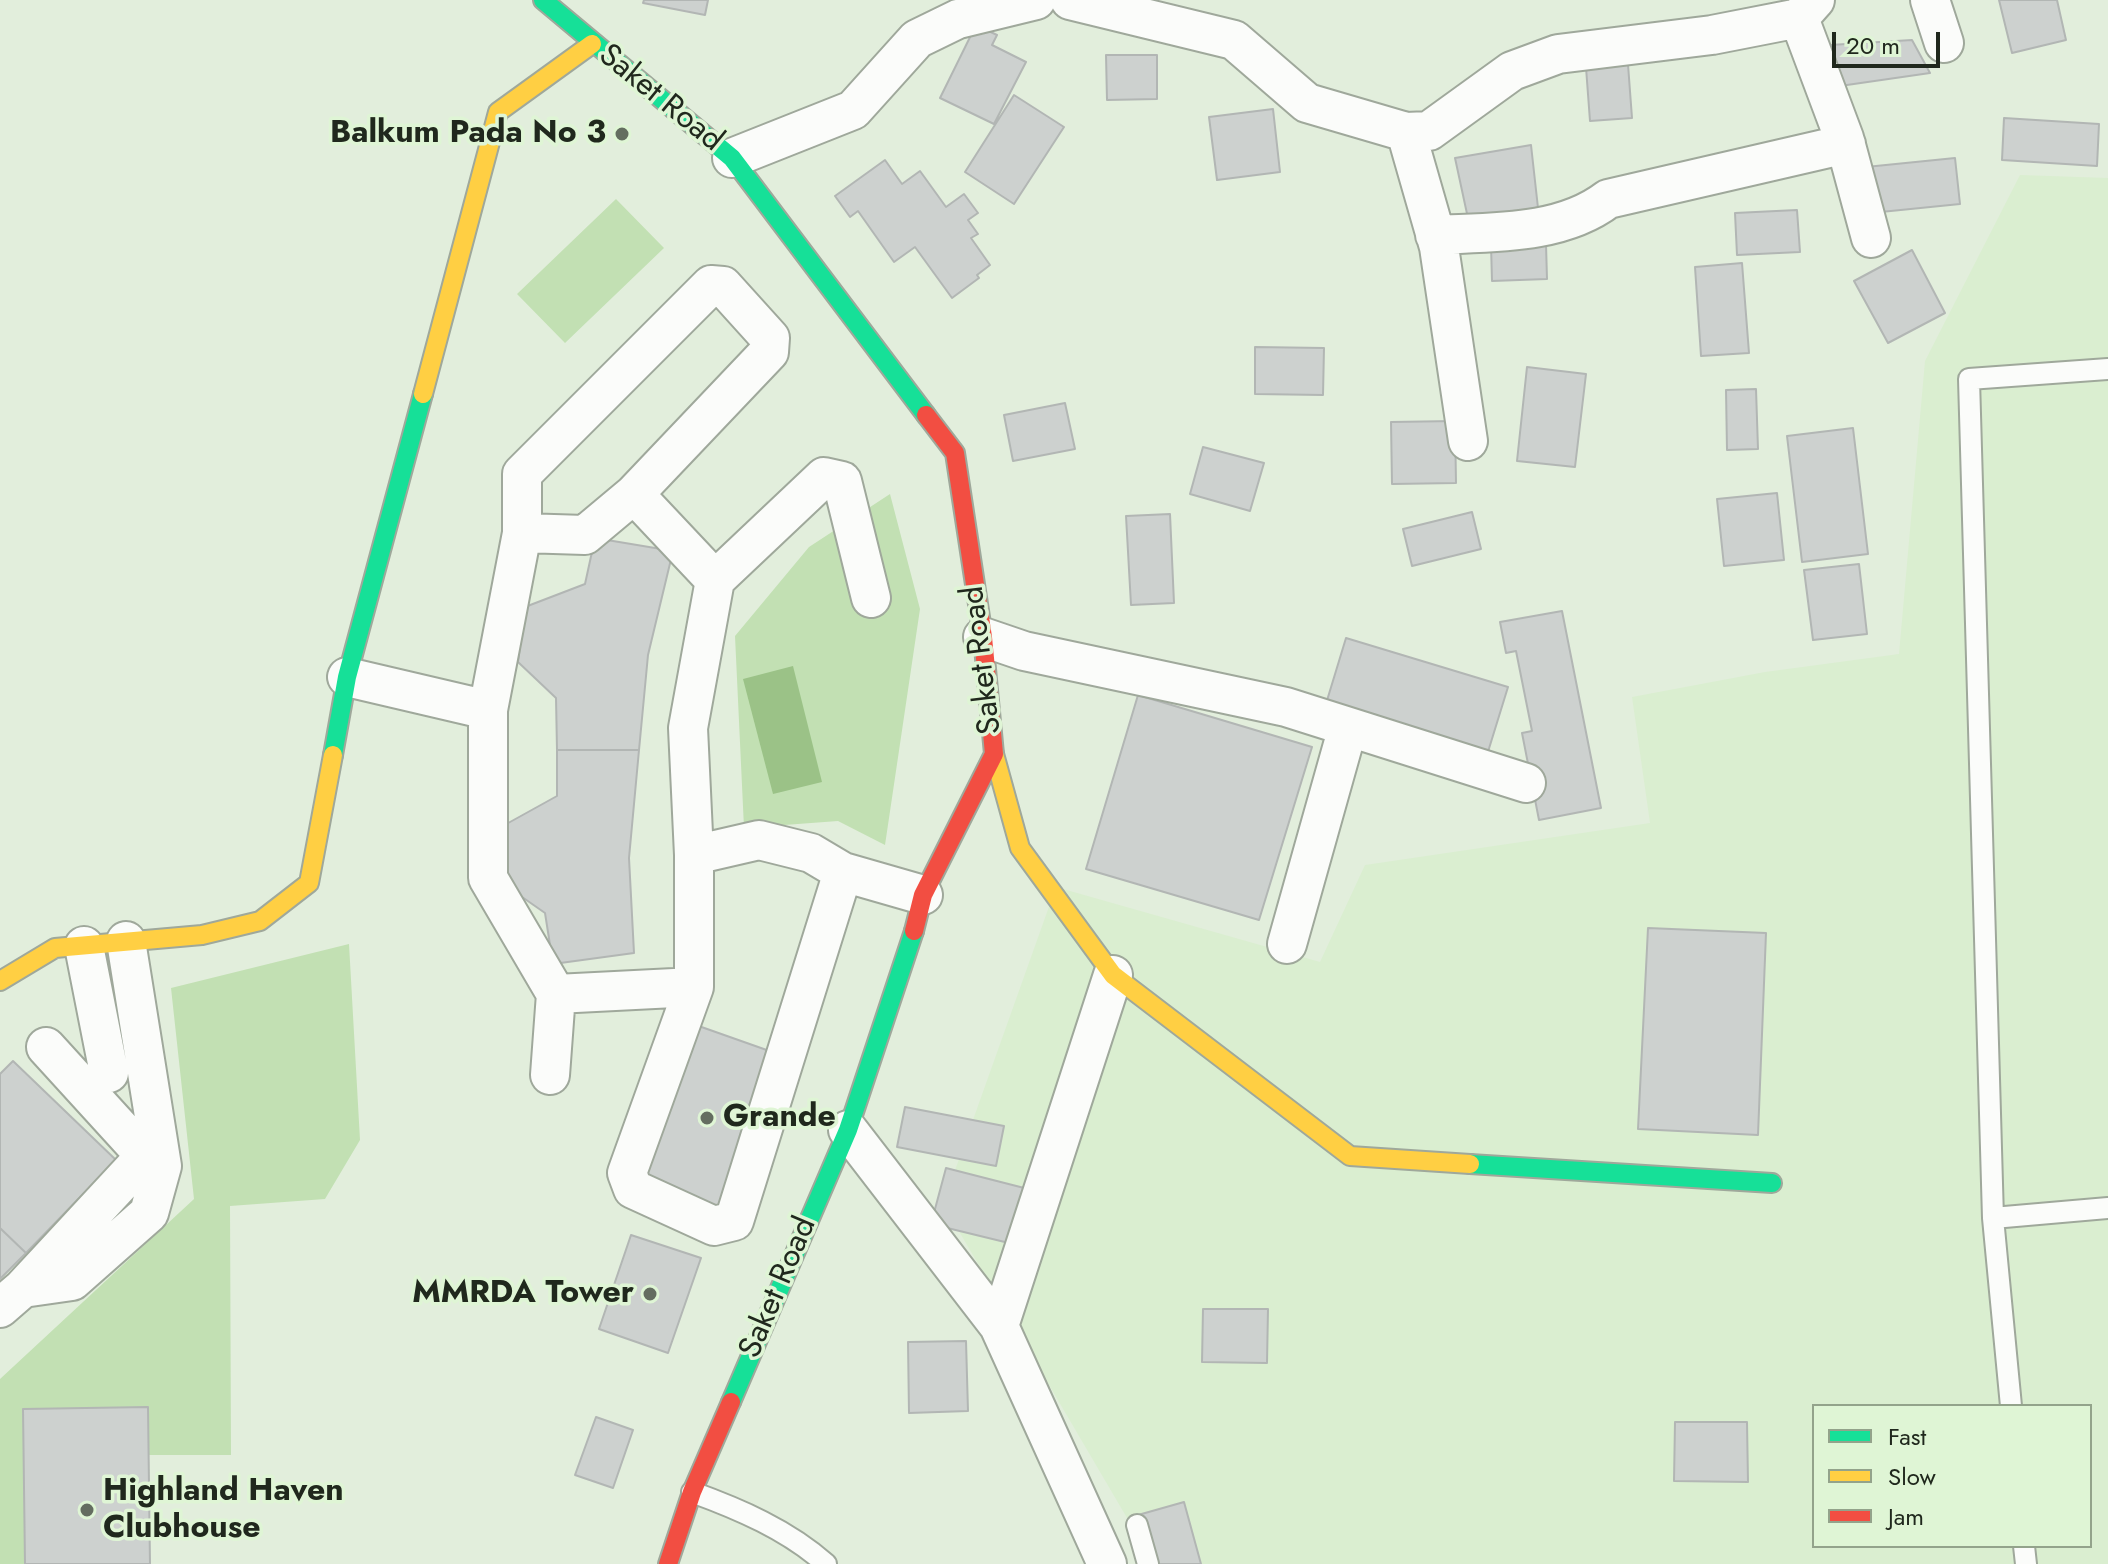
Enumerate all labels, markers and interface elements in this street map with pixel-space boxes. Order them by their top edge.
scale bar [1836,16,1944,66]
text: 20 m [1846,28,1900,63]
street label: Saket Road [590,37,730,161]
place label: Balkum Pada No 3 [330,115,606,153]
marker: Balkum Pada No 3 [613,125,631,143]
street label: Saket Road [955,584,1011,736]
place label: Grande [723,1099,836,1137]
marker: Grande [698,1109,716,1127]
street label: Saket Road [732,1212,826,1364]
place label: MMRDA Tower [412,1275,634,1313]
marker: MMRDA Tower [641,1285,659,1303]
legend [1812,1404,2092,1548]
text: Fast [1888,1419,1926,1454]
text: Slow [1888,1459,1936,1494]
place label: Highland Haven Clubhouse [103,1473,344,1548]
text: Jam [1888,1499,1924,1534]
marker: Highland Haven Clubhouse [78,1501,96,1519]

